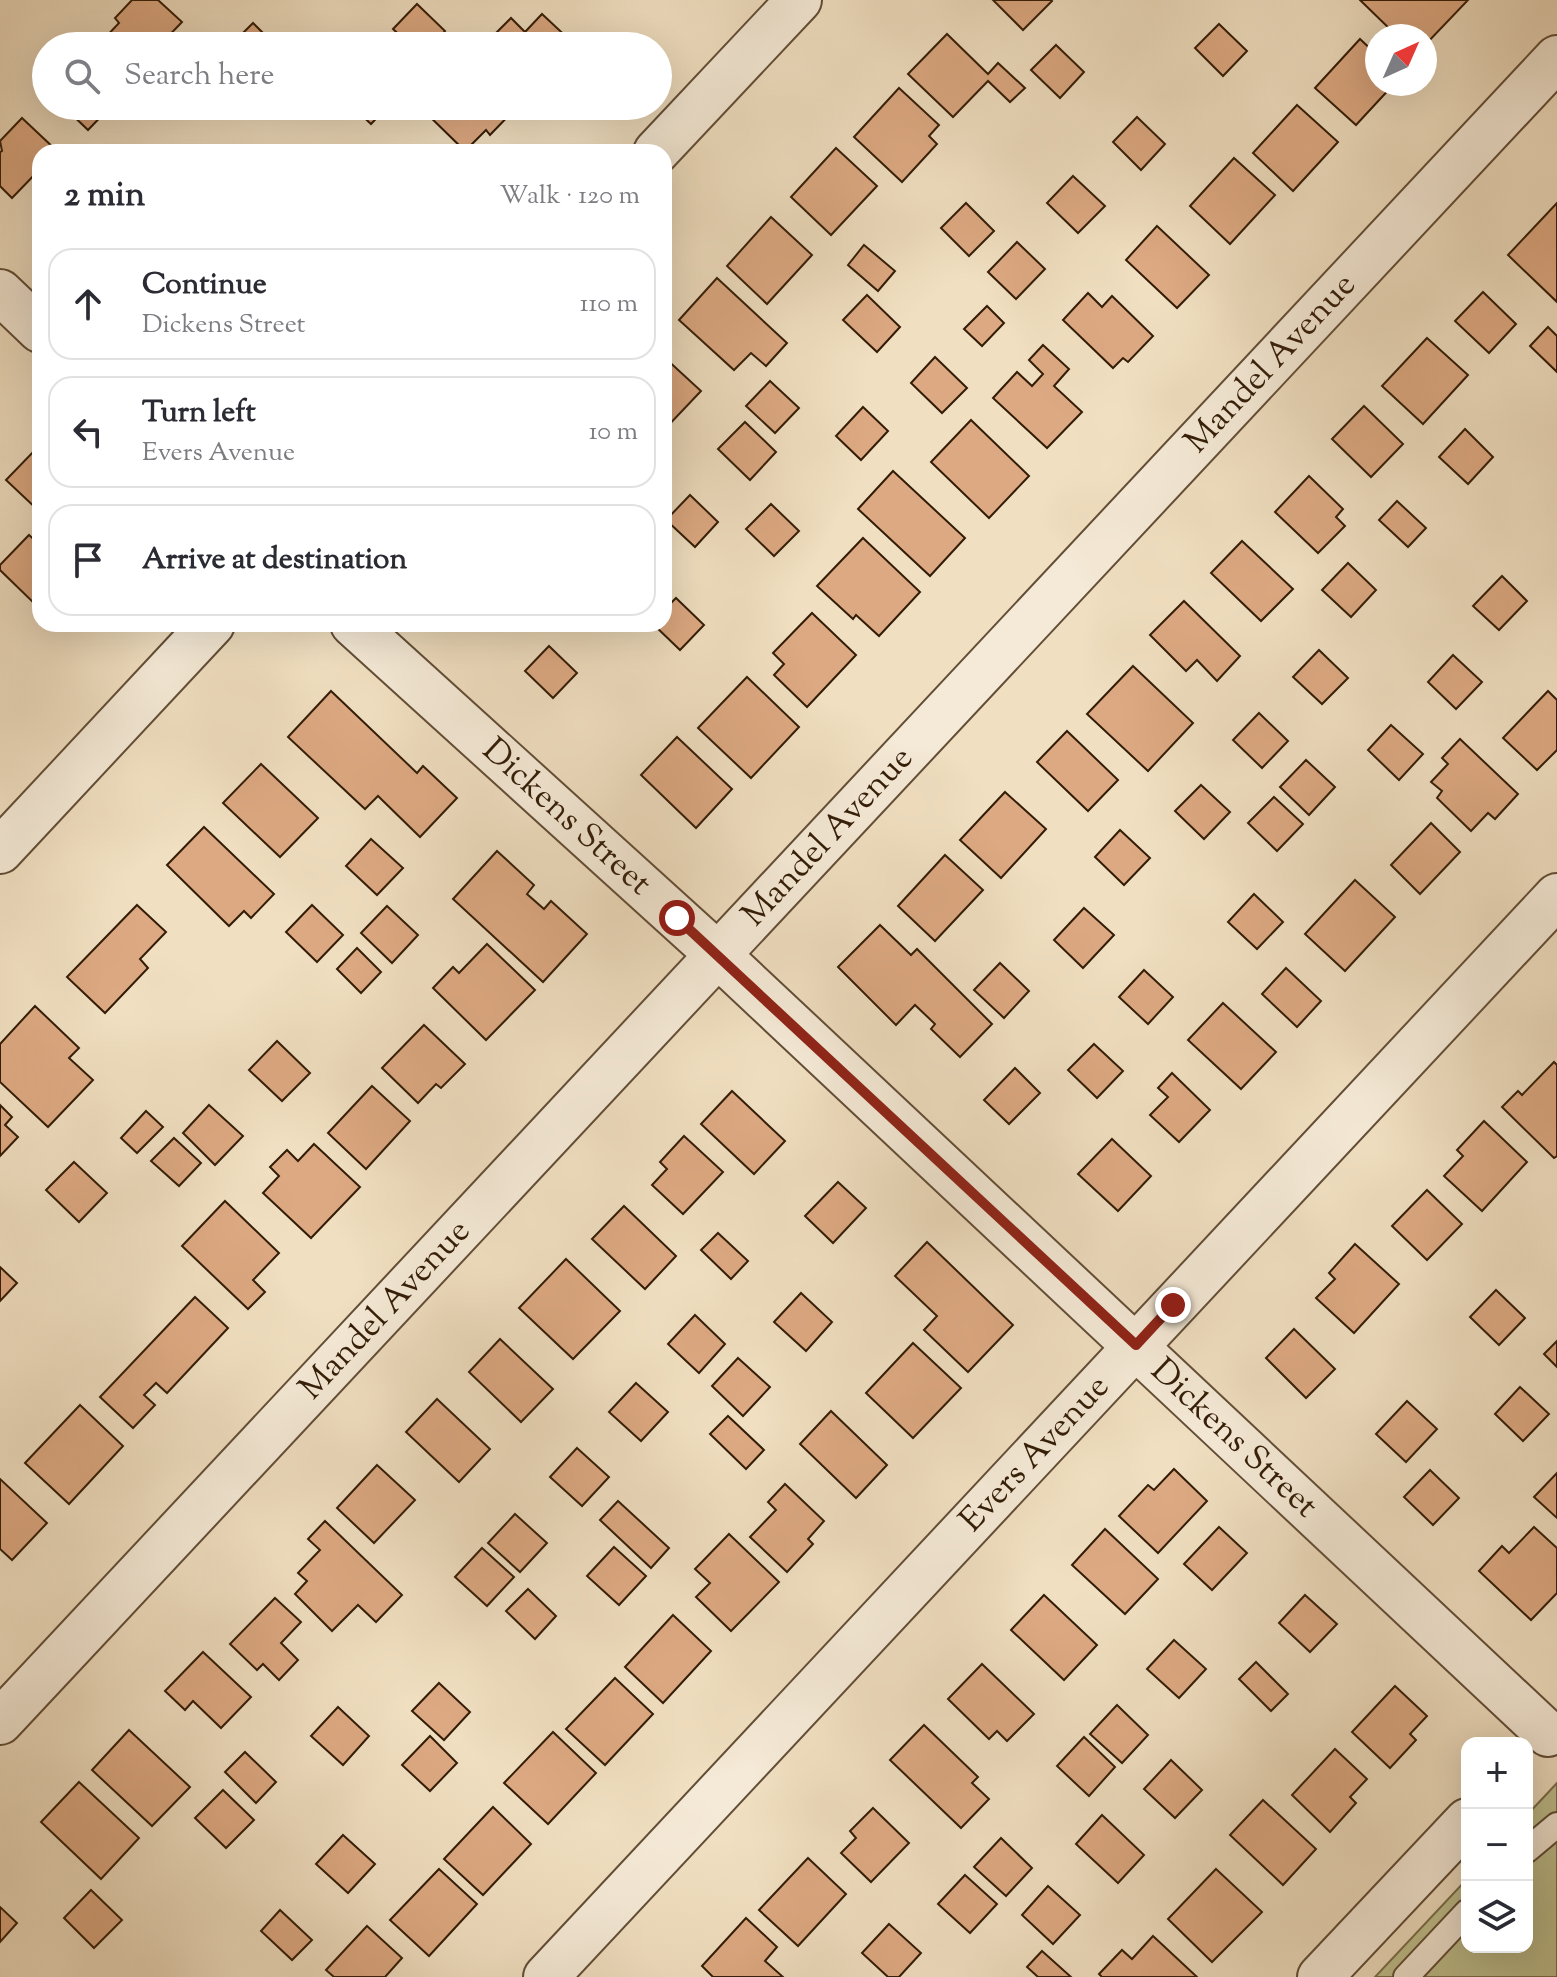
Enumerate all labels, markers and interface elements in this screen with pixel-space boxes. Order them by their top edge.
north arrow [1365,24,1437,96]
search box [32,32,672,120]
icon: search [60,54,104,98]
text: Search here [124,55,274,98]
text: 2 min [64,172,145,221]
text: Walk · 120 m [500,178,640,215]
street label: Mandel Avenue [1174,263,1368,465]
text: Continue [142,264,267,307]
icon: ahead [66,282,110,326]
text: 110 m [580,286,638,323]
text: Dickens Street [142,307,306,344]
text: Turn left [142,392,256,435]
icon: left [66,410,110,454]
text: 10 m [589,414,638,451]
text: Evers Avenue [142,435,295,472]
icon: arrive [66,538,110,582]
text: Arrive at destination [142,539,407,582]
street label: Dickens Street [471,727,662,908]
street label: Mandel Avenue [731,736,925,938]
route start [659,900,695,936]
street label: Mandel Avenue [288,1209,482,1411]
route end [1155,1287,1191,1323]
street label: Dickens Street [1139,1348,1329,1530]
street label: Evers Avenue [949,1364,1121,1544]
map controls [1461,1737,1533,1953]
button: + [1461,1737,1533,1809]
button: − [1461,1809,1533,1881]
button: layers [1461,1881,1533,1953]

